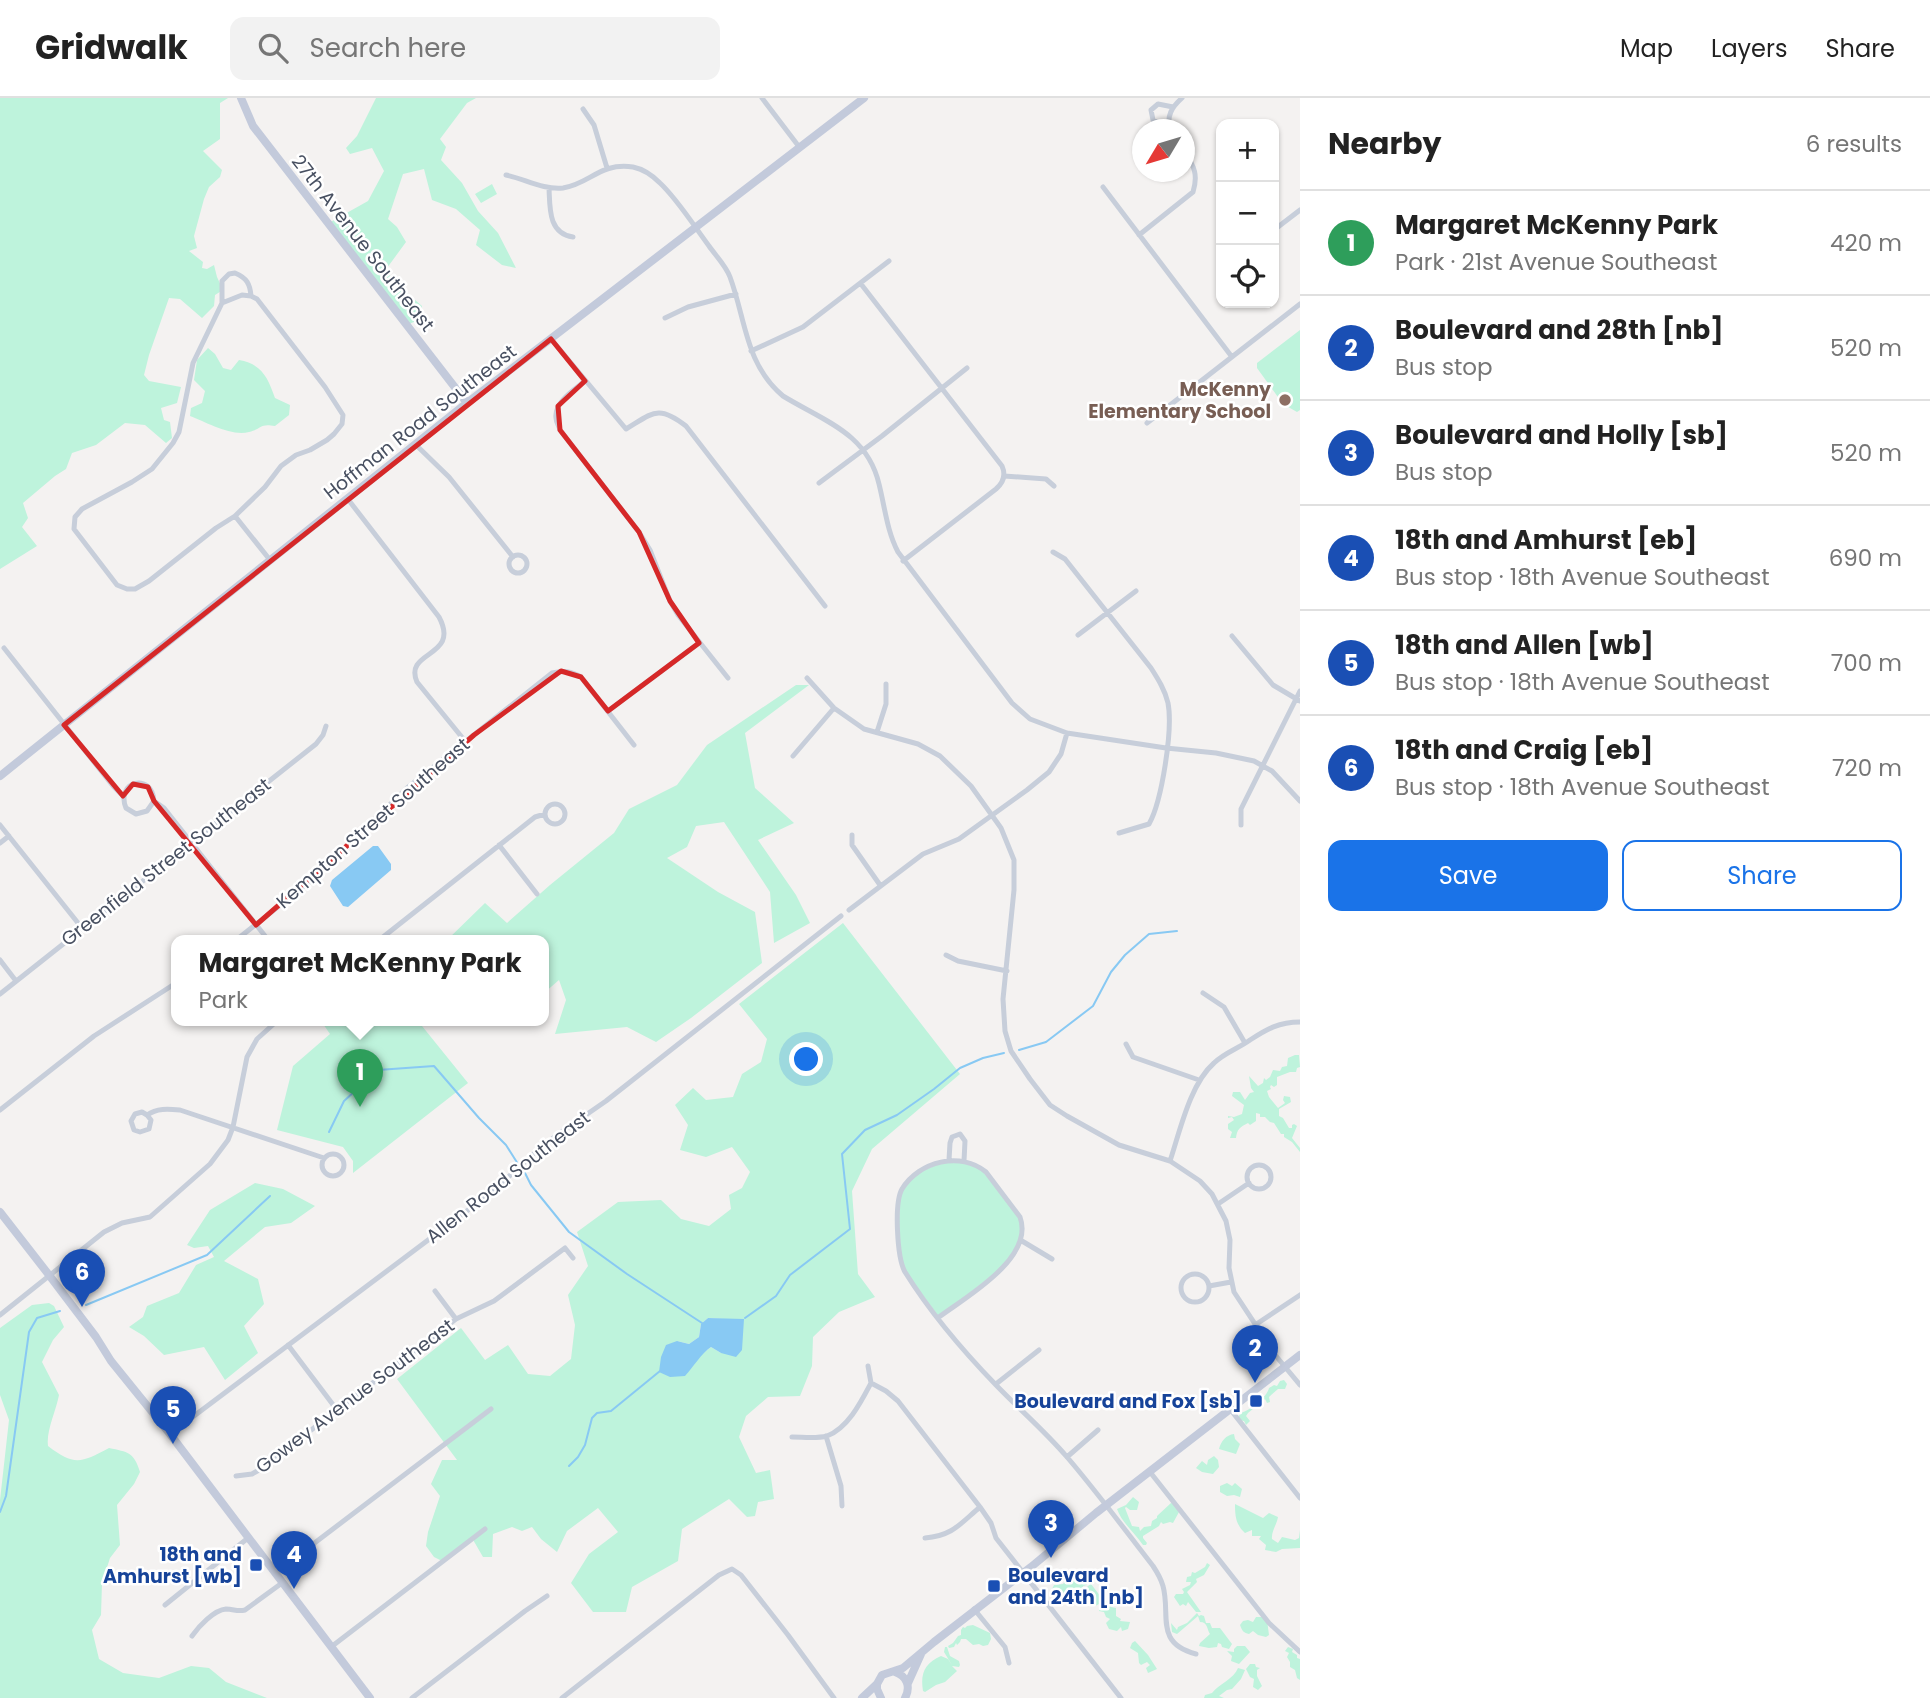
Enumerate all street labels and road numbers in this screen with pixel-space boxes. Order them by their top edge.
street label: 27th Avenue Southeast [285,149,441,337]
street label: Hoffman Road Southeast [318,338,522,506]
street label: Kempton Street Southeast [270,731,476,915]
street label: Greenfield Street Southeast [55,771,277,953]
street label: Allen Road Southeast [420,1104,596,1250]
street label: Gowey Avenue Southeast [250,1312,460,1480]

